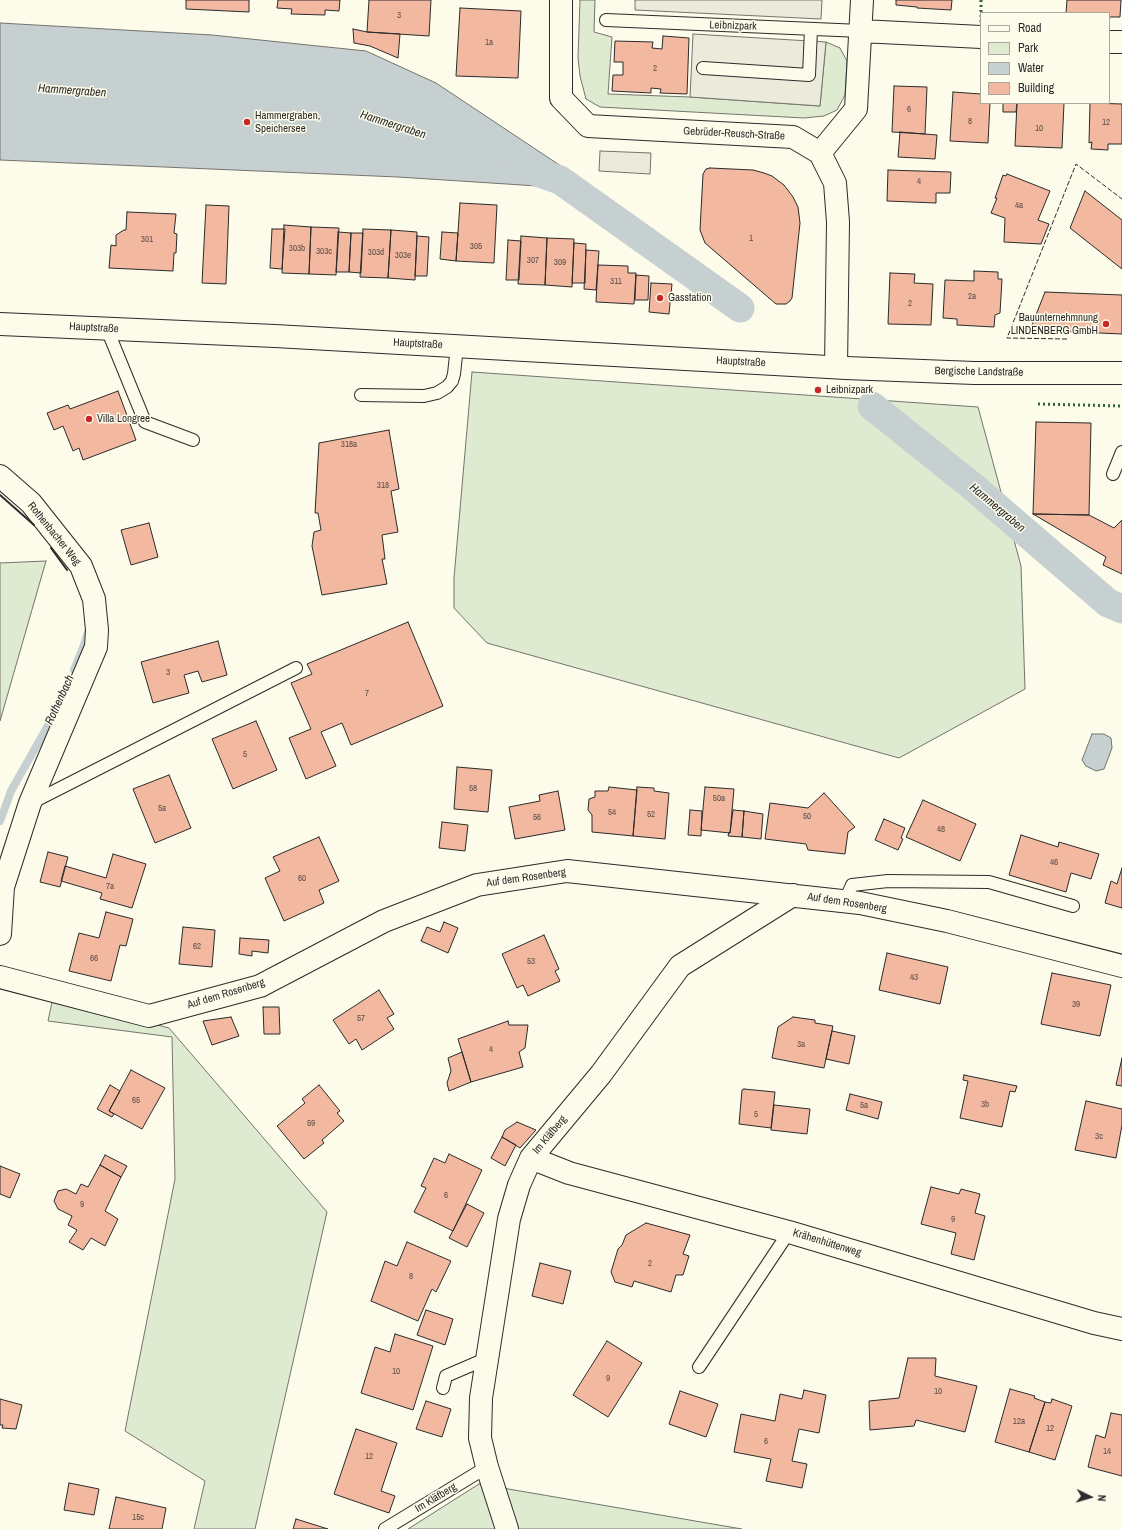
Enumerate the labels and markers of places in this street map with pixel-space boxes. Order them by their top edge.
place label: Hammergraben, Speichersee [255,109,320,135]
marker: Hammergraben, Speichersee [242,117,252,127]
place label: Gasstation [668,291,712,305]
marker: Gasstation [655,293,665,303]
place label: Bauunternehmnung LINDENBERG GmbH [1011,311,1098,337]
marker: Bauunternehmnung LINDENBERG GmbH [1101,319,1111,329]
place label: Leibnizpark [826,383,873,397]
marker: Leibnizpark [813,385,823,395]
place label: Villa Longree [97,412,150,426]
marker: Villa Longree [84,414,94,424]

